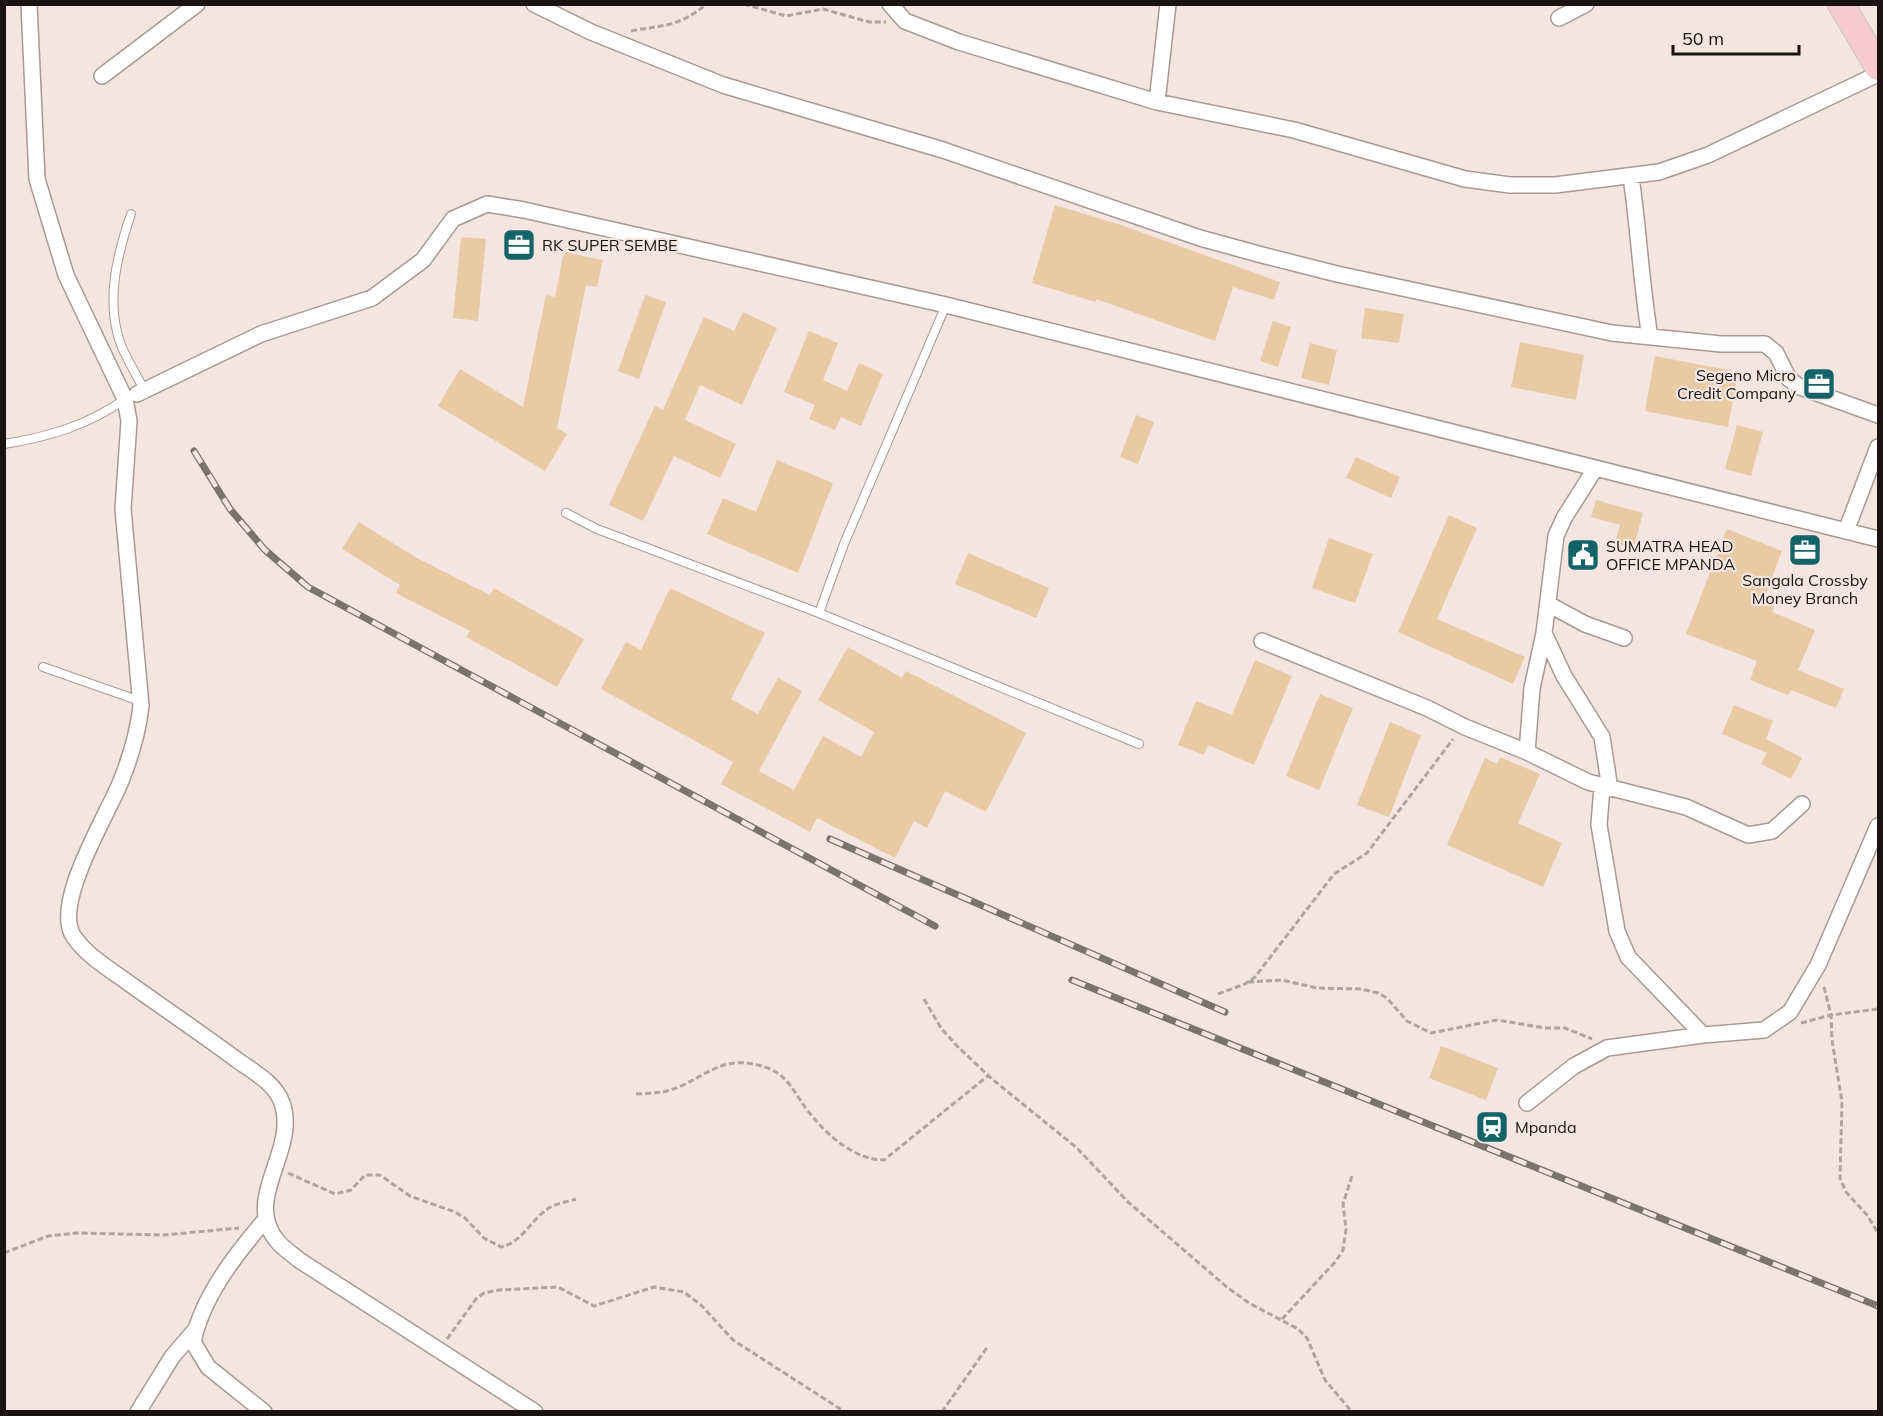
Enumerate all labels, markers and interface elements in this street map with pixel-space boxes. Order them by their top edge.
scale bar [1673,18,1799,56]
text: 50 m [1682,27,1724,50]
office icon: RK SUPER SEMBE [501,227,537,263]
place label: RK SUPER SEMBE [542,235,678,255]
place label: Segeno Micro Credit Company [1677,365,1796,403]
office icon: Segeno Micro Credit Company [1801,366,1837,402]
office icon: Sangala Crossby Money Branch [1787,532,1823,568]
place label: SUMATRA HEAD OFFICE MPANDA [1606,536,1735,574]
public building icon: SUMATRA HEAD OFFICE MPANDA [1565,537,1601,573]
place label: Sangala Crossby Money Branch [1742,570,1868,608]
station icon: Mpanda [1474,1109,1510,1145]
place label: Mpanda [1515,1117,1577,1137]

